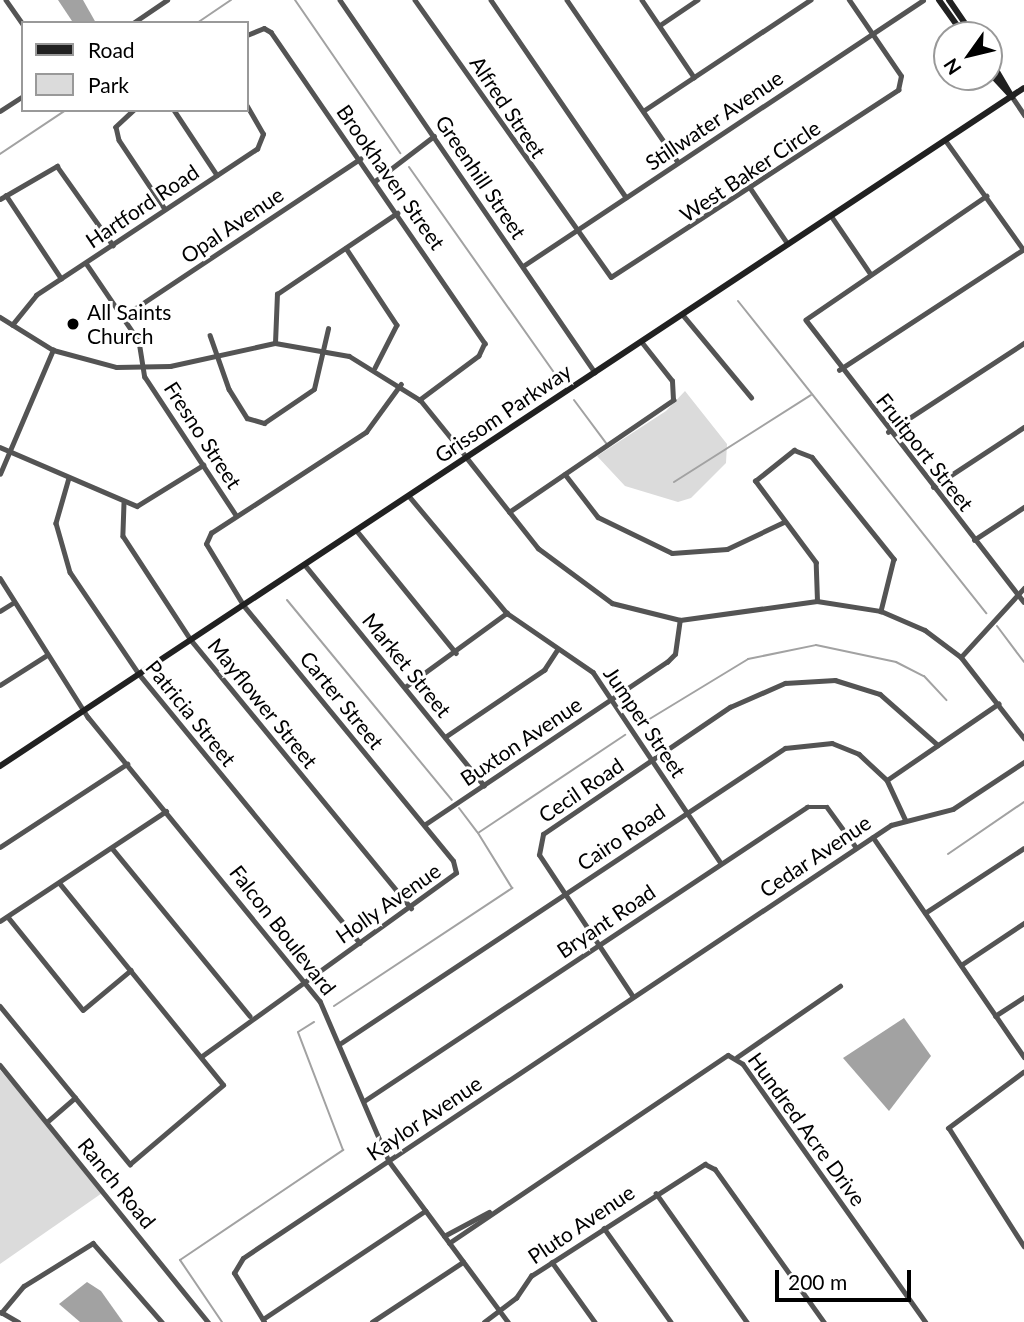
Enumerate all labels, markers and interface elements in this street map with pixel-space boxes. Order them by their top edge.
legend [21,21,248,112]
north arrow [933,21,1003,91]
text: Road [88,37,135,62]
street label: Alfred Street [465,51,551,163]
text: N [938,54,965,79]
street label: Stillwater Avenue [640,64,788,176]
text: Park [88,72,129,97]
street label: Brookhaven Street [332,100,450,254]
street label: Greenhill Street [430,110,532,244]
street label: West Baker Circle [675,115,825,227]
street label: Hartford Road [81,159,203,253]
street label: Opal Avenue [176,181,288,269]
place label: All Saints Church [87,299,171,349]
marker: All Saints Church [65,316,81,332]
street label: Grissom Parkway [430,358,576,468]
street label: Fresno Street [159,377,247,493]
street label: Fruitport Street [871,388,979,516]
street label: Market Street [357,608,457,722]
street label: Mayflower Street [203,633,323,773]
street label: Carter Street [295,646,389,754]
street label: Patricia Street [141,655,241,771]
street label: Jumper Street [599,662,691,782]
street label: Buxton Avenue [455,691,587,791]
street label: Cecil Road [534,752,628,828]
street label: Cairo Road [572,798,670,876]
street label: Cedar Avenue [754,809,876,903]
street label: Holly Avenue [330,857,446,949]
street label: Falcon Boulevard [225,860,341,1000]
street label: Bryant Road [552,879,660,963]
street label: Hundred Acre Drive [743,1047,871,1211]
street label: Kaylor Avenue [361,1070,487,1166]
street label: Ranch Road [73,1133,161,1233]
street label: Pluto Avenue [523,1179,639,1269]
scale bar [779,1256,916,1300]
text: 200 m [788,1269,847,1294]

